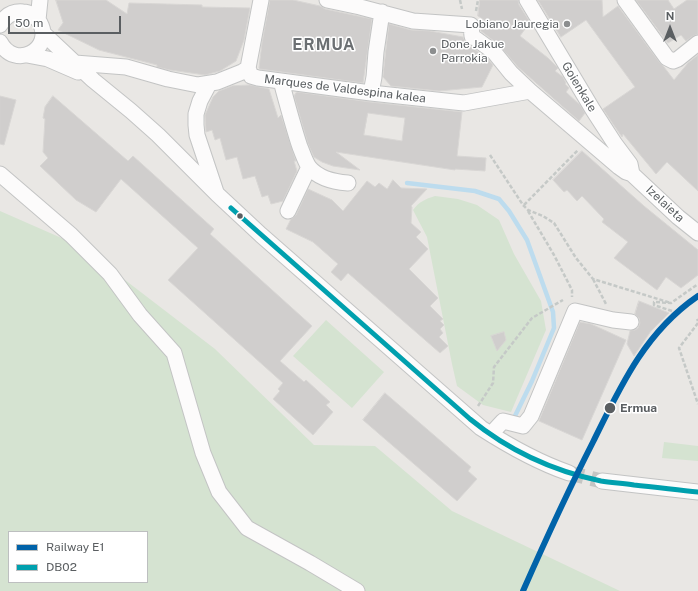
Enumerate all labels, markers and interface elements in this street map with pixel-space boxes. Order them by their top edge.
scale bar [10,8,123,34]
north arrow [650,8,690,48]
text: N [666,10,674,22]
text: 50 m [15,16,43,30]
place label: Lobiano Jauregia [465,17,559,31]
marker: Lobiano Jauregia [562,19,572,29]
district label: ERMUA [292,35,356,55]
place label: Done Jakue Parrokia [441,37,504,65]
marker: Done Jakue Parrokia [428,46,438,56]
street label: Goienkale [559,59,599,115]
street label: Marques de Valdespina kalea [263,72,427,106]
street label: Izelaieta [643,183,687,225]
unlabelled marker [235,211,245,221]
marker: Ermua [603,401,617,415]
place label: Ermua [620,401,657,415]
legend [8,531,148,583]
text: Railway E1 [46,540,104,554]
text: DB02 [46,560,77,574]

